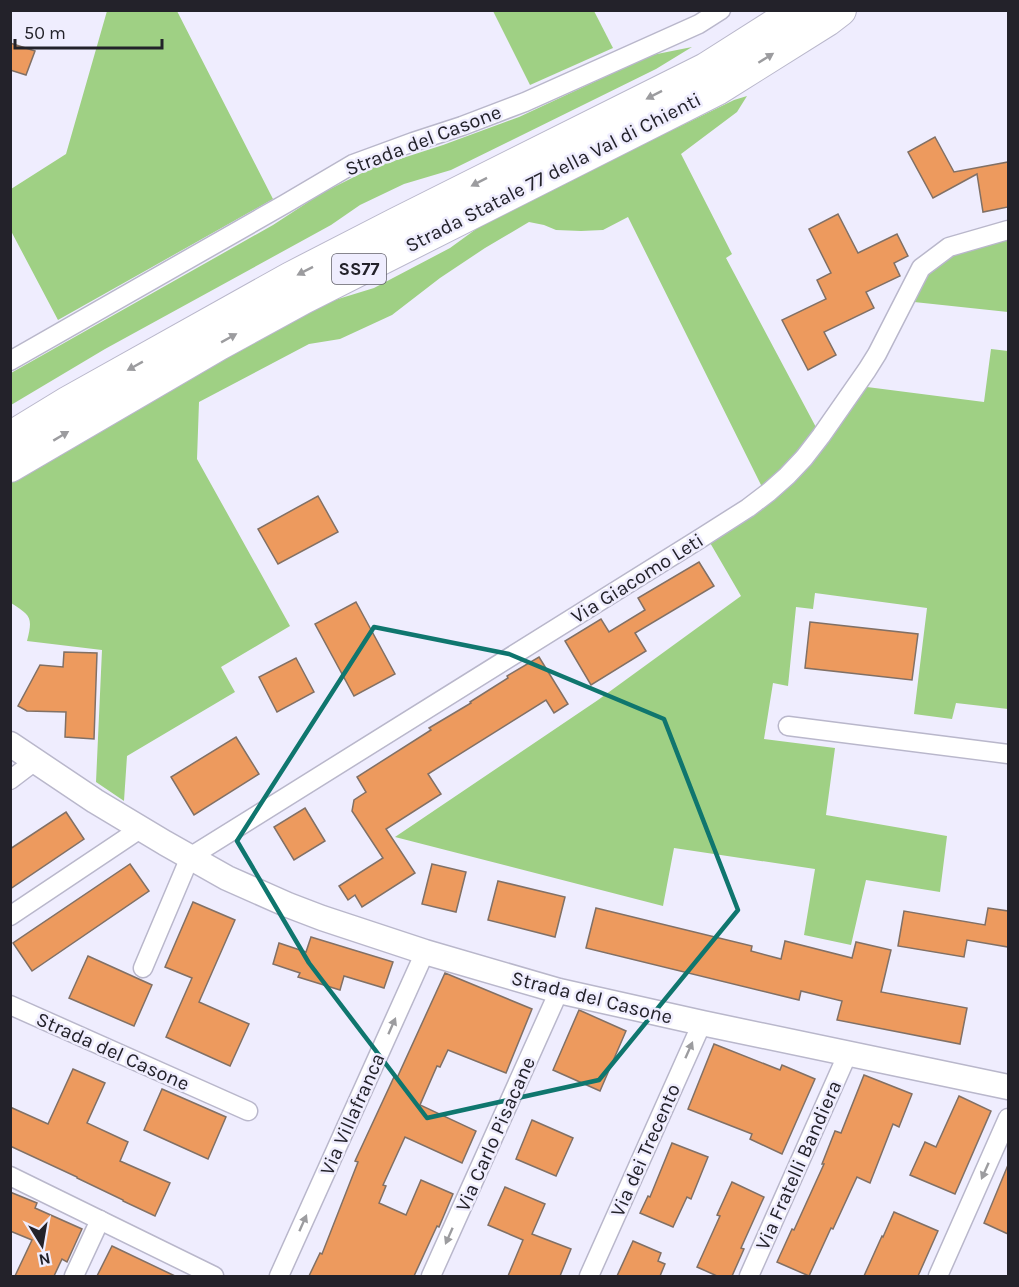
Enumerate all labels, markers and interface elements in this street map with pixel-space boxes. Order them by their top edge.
scale bar [15,12,162,50]
text: 50 m [24,22,66,44]
one-way arrow [758,53,774,64]
street label: Strada Statale 77 della Val di Chienti [402,88,705,257]
one-way arrow [645,90,662,100]
street label: Strada del Casone [342,100,504,181]
one-way arrow [471,178,488,187]
road number: SS77 [332,254,386,284]
one-way arrow [297,266,314,276]
one-way arrow [221,333,238,343]
one-way arrow [127,360,143,371]
one-way arrow [53,431,69,442]
street label: Via Giacomo Leti [567,529,708,628]
street label: Strada del Casone [509,966,675,1029]
street label: Strada del Casone [33,1007,193,1096]
one-way arrow [387,1017,397,1035]
one-way arrow [685,1042,694,1059]
street label: Via Villafranca [315,1050,390,1179]
street label: Via Carlo Pisacane [451,1053,540,1215]
street label: Via Fratelli Bandiera [751,1077,846,1254]
street label: Via dei Trecento [606,1080,685,1220]
one-way arrow [980,1163,989,1180]
north arrow [12,1215,72,1275]
one-way arrow [299,1215,308,1232]
one-way arrow [444,1227,454,1245]
text: N [37,1249,52,1270]

